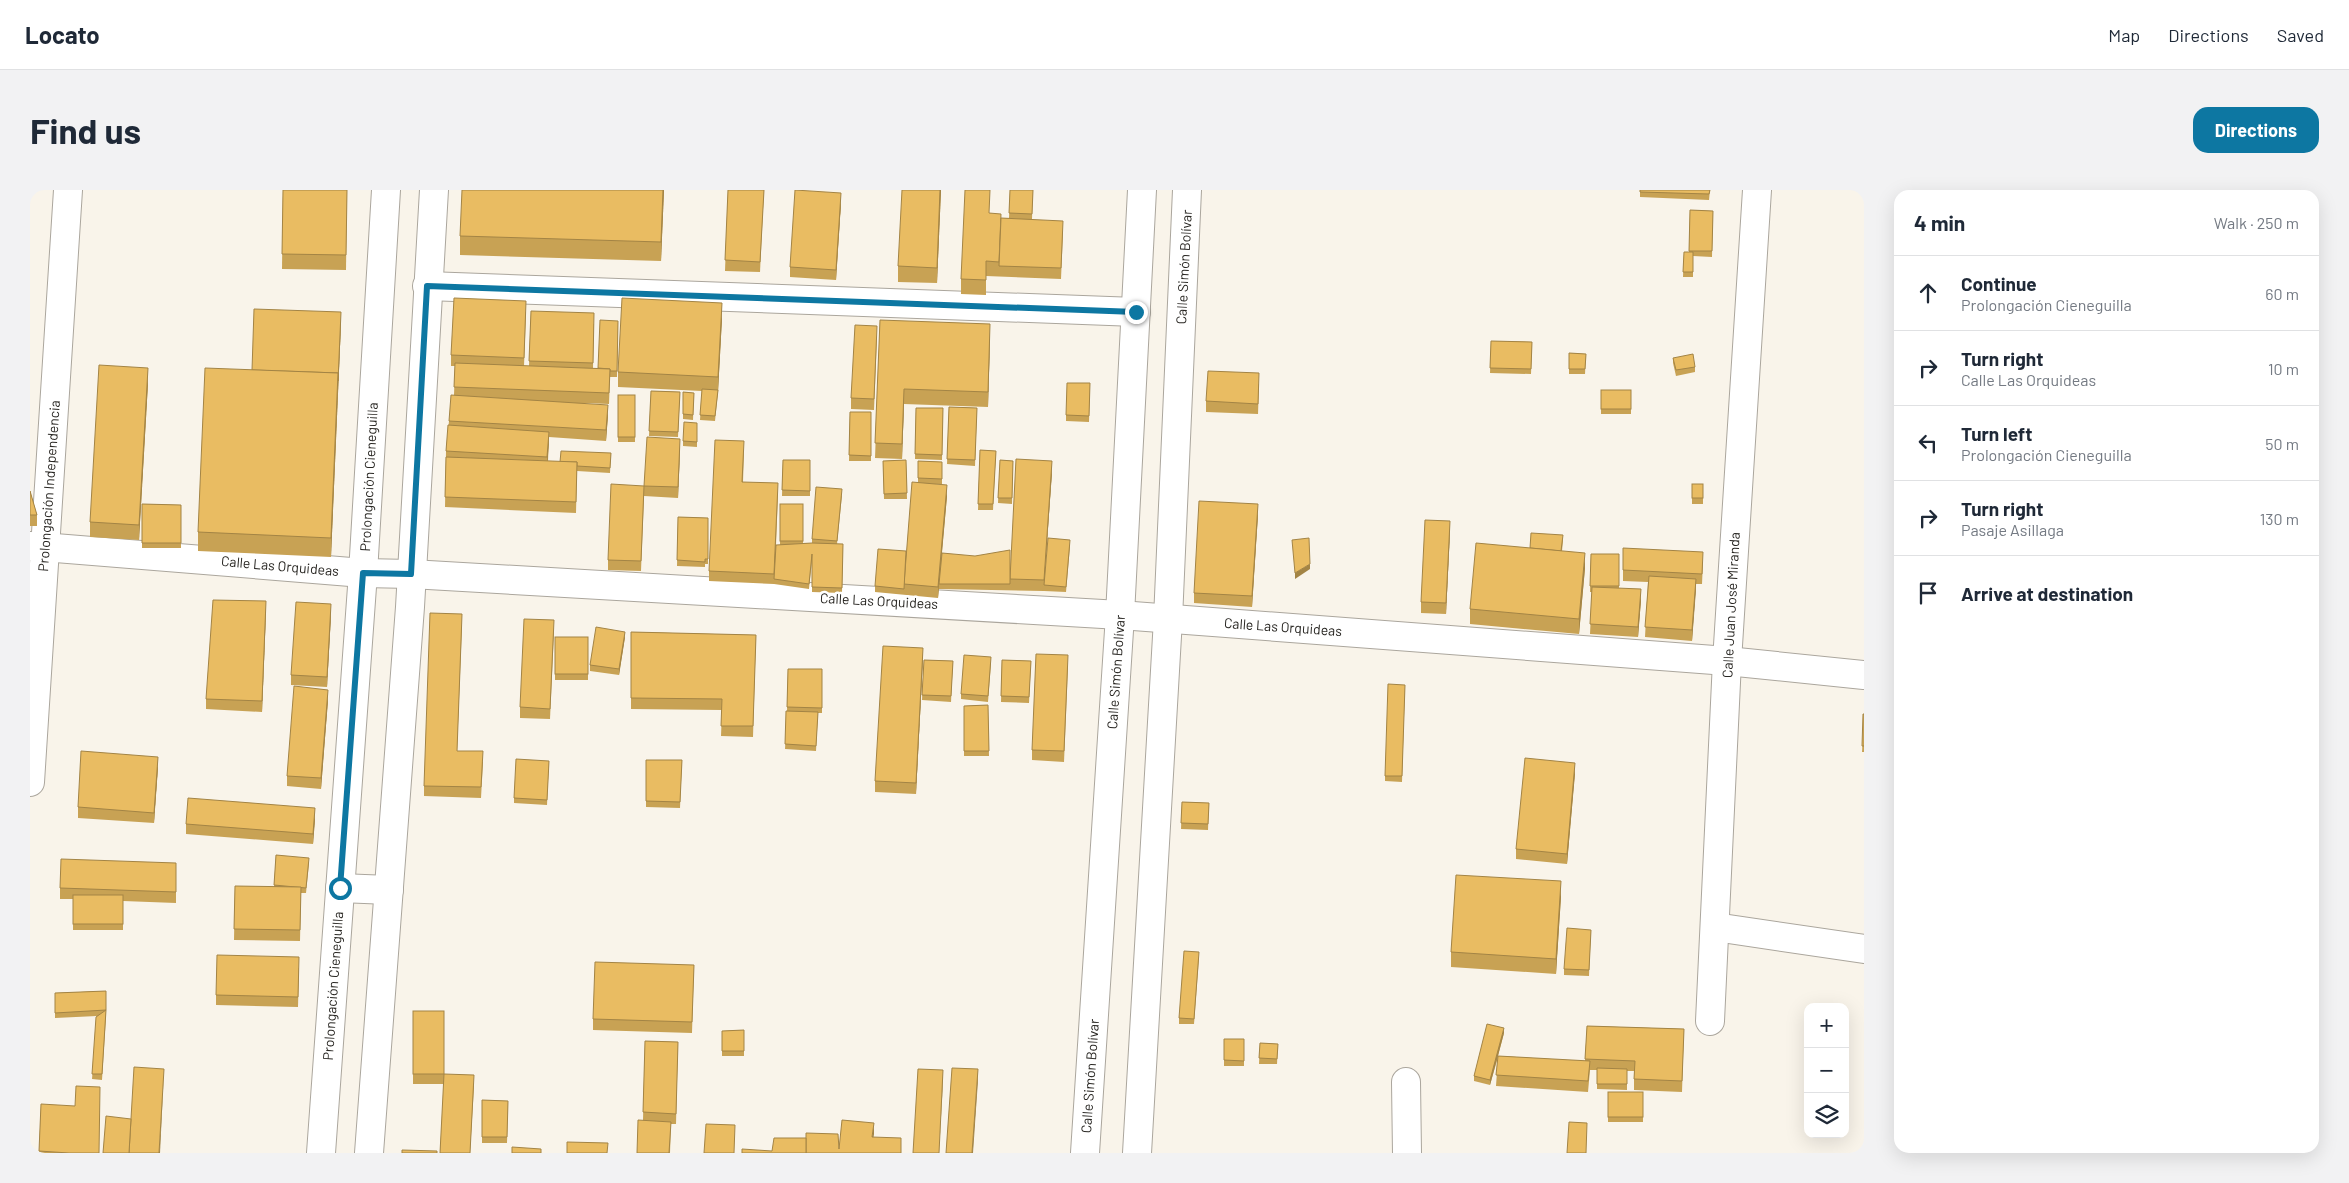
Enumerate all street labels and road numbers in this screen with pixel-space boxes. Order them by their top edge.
street label: Calle Simón Bolívar [1172,209,1195,325]
street label: Prolongación Independencia [34,400,63,572]
street label: Prolongación Cieneguilla [356,402,381,552]
street label: Calle Juan José Miranda [1718,532,1743,678]
street label: Calle Las Orquideas [220,552,340,579]
street label: Calle Las Orquideas [820,589,939,612]
street label: Calle Simón Bolívar [1103,614,1128,730]
street label: Calle Las Orquideas [1223,614,1343,639]
street label: Prolongación Cieneguilla [319,911,346,1061]
street label: Calle Simón Bolívar [1077,1018,1102,1134]

